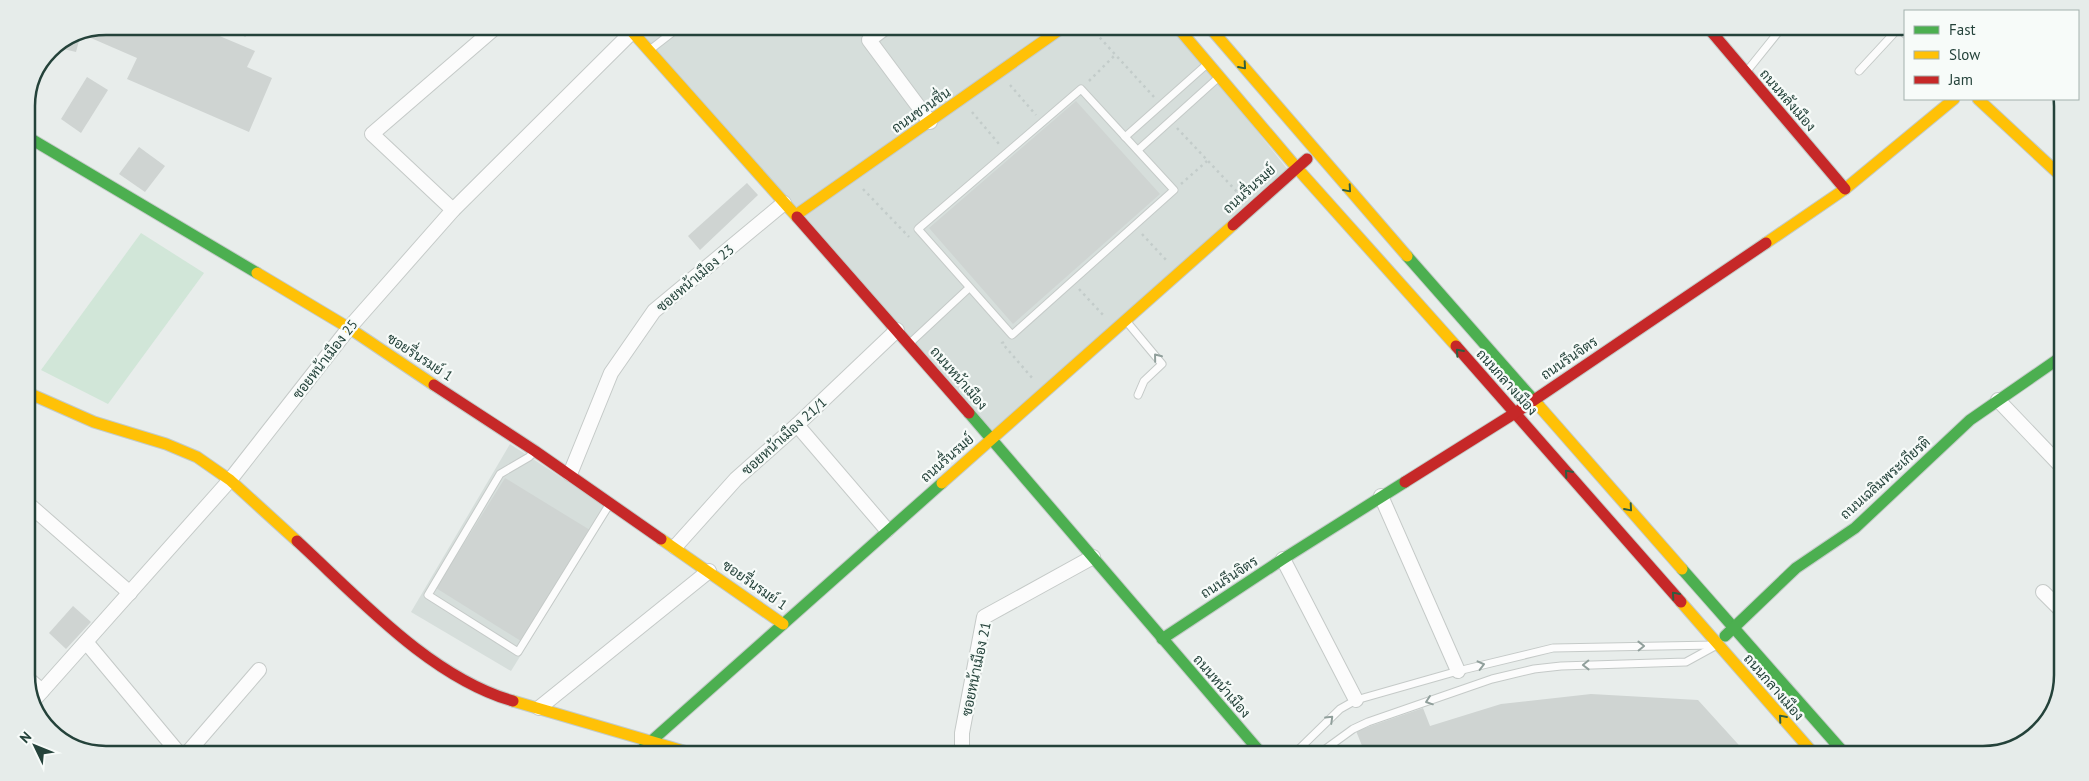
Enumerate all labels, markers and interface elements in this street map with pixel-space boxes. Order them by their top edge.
legend [1904,10,2079,100]
text: Fast [1949,20,1976,39]
text: Slow [1949,45,1980,64]
one-way arrow [1237,60,1246,69]
street label: ถนนหลังเมือง [1756,65,1820,135]
text: Jam [1948,70,1973,89]
street label: ถนนชวนชื่น [886,81,954,137]
street label: ถนนรื่นรมย์ [1217,158,1279,217]
one-way arrow [1342,183,1351,192]
street label: ซอยหน้าเมือง 23 [652,240,738,316]
street label: ซอยหน้าเมือง 25 [288,316,362,402]
street label: ซอยรื่นรมย์ 1 [384,326,458,385]
street label: ถนนรึนจิตร [1537,332,1601,384]
street label: ถนนหน้าเมือง [927,343,991,413]
street label: ถนนกลางเมือง [1473,345,1541,419]
one-way arrow [1457,349,1465,358]
one-way arrow [1153,354,1162,363]
street label: ซอยหน้าเมือง 21/1 [738,393,830,479]
street label: ถนนรื่นรมย์ [915,428,977,486]
street label: ถนนเฉลิมพระเกียรติ [1836,433,1934,523]
one-way arrow [1564,470,1573,479]
one-way arrow [1623,503,1632,512]
street label: ถนนรึนจิตร [1197,552,1261,602]
street label: ซอยรื่นรมย์ 1 [719,554,793,614]
one-way arrow [1671,592,1680,601]
street label: ซอยหน้าเมือง 21 [957,620,995,718]
one-way arrow [1638,641,1645,651]
street label: ถนนกลางเมือง [1740,650,1808,724]
street label: ถนนหน้าเมือง [1190,651,1254,721]
one-way arrow [1476,660,1485,671]
one-way arrow [1582,660,1590,670]
one-way arrow [1425,695,1433,705]
one-way arrow [1778,714,1787,723]
one-way arrow [1324,716,1333,725]
north arrow [10,721,60,771]
text: N [16,728,35,747]

